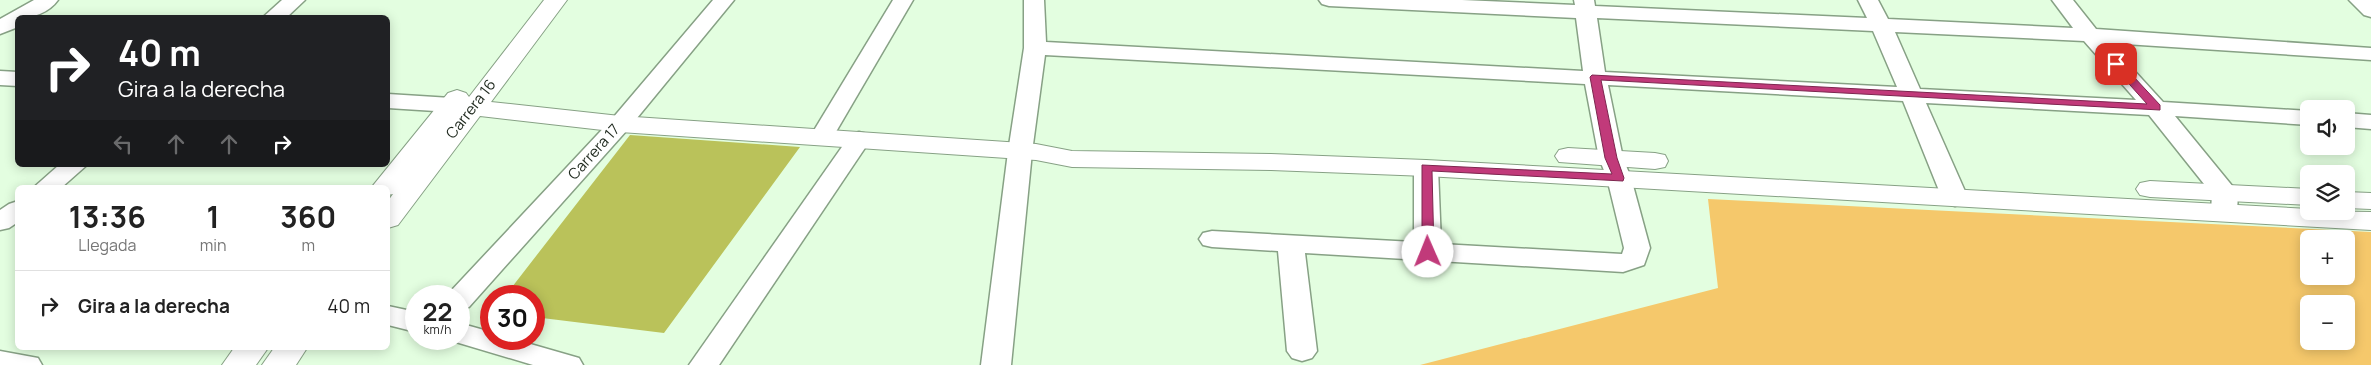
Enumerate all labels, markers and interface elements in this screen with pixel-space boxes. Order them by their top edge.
text: 40 m [118,29,201,77]
icon: right [35,35,100,100]
pin [2095,43,2137,85]
icon: arrive [2102,50,2130,78]
text: Gira a la derecha [118,74,285,104]
street label: Carrera 16 [441,75,500,143]
map controls [2300,100,2355,350]
button: sound [2300,100,2355,155]
street label: Carrera 17 [563,119,624,184]
icon: left [109,130,137,158]
icon: ahead [162,130,190,158]
icon: ahead [215,130,243,158]
icon: right [268,130,296,158]
button: layers [2300,165,2355,220]
text: 13:36 [69,196,146,237]
text: 1 [206,196,220,237]
text: 360 [280,196,336,237]
position arrow [1401,225,1453,277]
button: + [2300,230,2355,285]
text: Llegada [78,234,136,256]
text: min [200,234,226,256]
text: m [301,234,315,256]
speed limit sign: 30 [480,285,545,350]
icon: right [35,292,63,320]
text: Gira a la derecha [78,293,230,319]
text: 40 m [327,293,370,319]
text: 22 [423,294,452,329]
button: − [2300,295,2355,350]
text: km/h [424,321,451,338]

